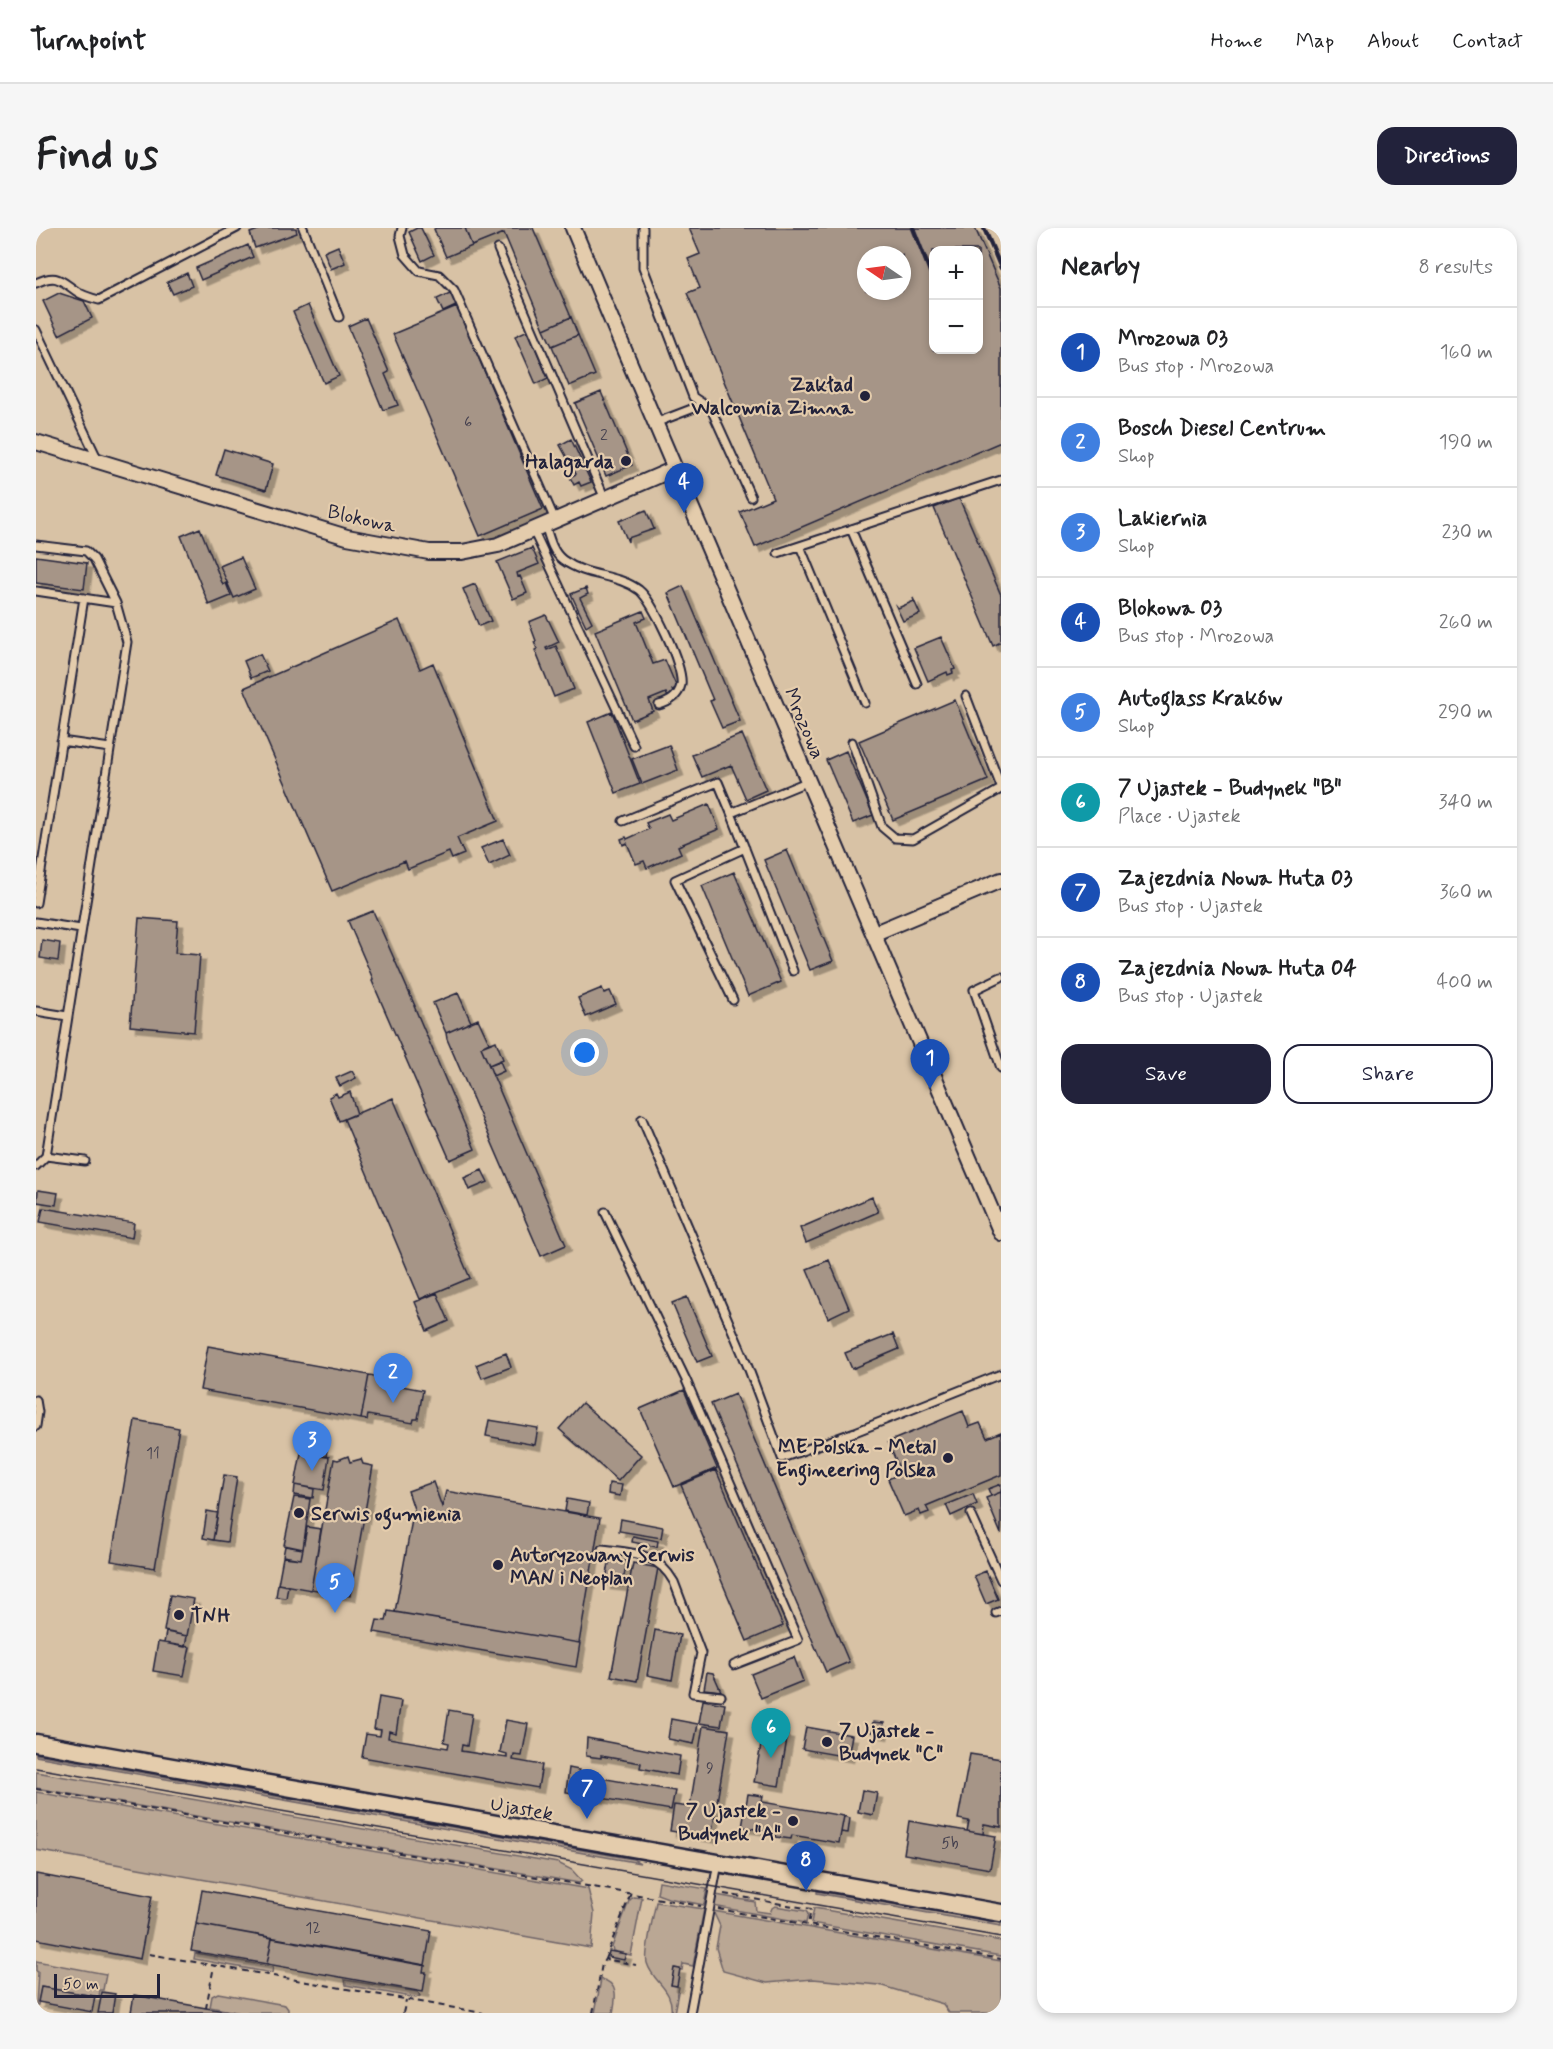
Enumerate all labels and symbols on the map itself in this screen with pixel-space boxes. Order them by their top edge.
north arrow [857,246,911,300]
place label: Zakład Walcownia Zimna [691,372,854,422]
marker: Zakład Walcownia Zimna [858,389,872,403]
house number: 6 [464,412,472,433]
house number: 2 [600,425,608,446]
place label: Halagarda [525,449,614,478]
marker: Halagarda [619,454,633,468]
pin: 4 [664,464,704,513]
street label: Blokowa [325,498,400,541]
street label: Mrozowa [777,684,831,763]
your location [570,1038,599,1067]
pin: 1 [910,1040,950,1089]
pin: 2 [374,1354,412,1403]
pin: 3 [292,1422,332,1471]
place label: ME Polska - Metal Engineering Polska [776,1434,936,1486]
house number: 11 [146,1443,160,1464]
marker: ME Polska - Metal Engineering Polska [941,1451,955,1465]
place label: Serwis ogumienia [311,1501,462,1530]
marker: Serwis ogumienia [292,1506,306,1520]
place label: Autoryzowany Serwis MAN i Neoplan [510,1542,694,1592]
marker: Autoryzowany Serwis MAN i Neoplan [491,1558,505,1572]
pin: 5 [316,1564,354,1613]
place label: TNH [191,1603,231,1630]
marker: TNH [172,1608,186,1622]
pin: 6 [752,1708,790,1758]
place label: 7 Ujastek - Budynek "C" [839,1718,944,1768]
marker: 7 Ujastek - Budynek "C" [820,1735,834,1749]
house number: 9 [706,1758,714,1779]
pin: 7 [568,1770,606,1819]
street label: Ujastek [488,1791,555,1828]
place label: 7 Ujastek - Budynek "A" [678,1798,781,1848]
marker: 7 Ujastek - Budynek "A" [786,1814,800,1828]
house number: 5b [941,1833,959,1854]
pin: 8 [786,1842,826,1891]
house number: 12 [305,1918,321,1939]
scale bar [54,1971,160,1998]

